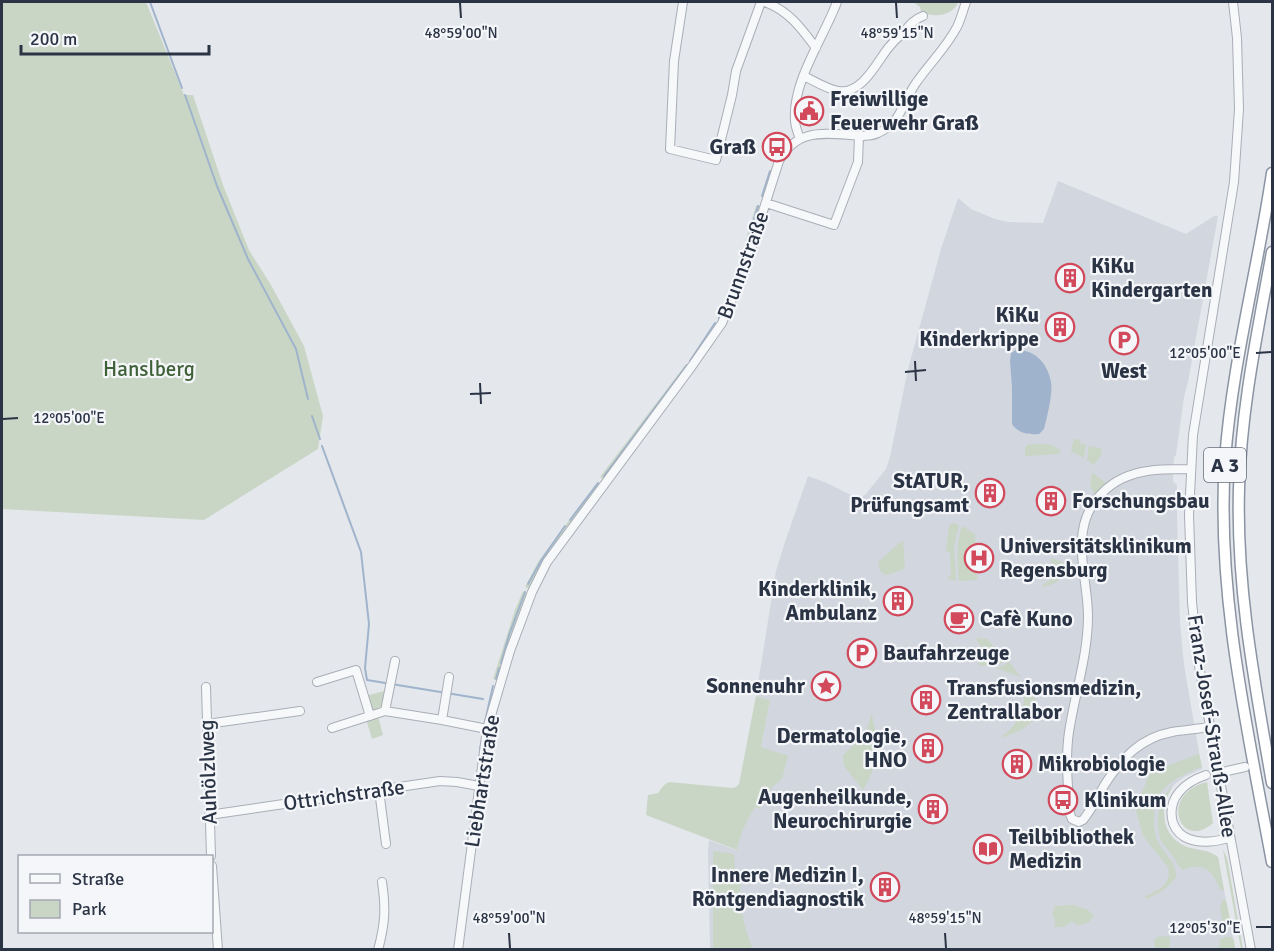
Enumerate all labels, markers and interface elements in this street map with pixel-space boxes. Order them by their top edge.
scale bar [21,18,208,56]
text: 48°59'00"N [424,24,498,42]
text: 48°59'15"N [860,24,934,42]
text: 200 m [30,28,77,50]
place label: Freiwillige Feuerwehr Graß [830,86,979,136]
public building icon: Freiwillige Feuerwehr Graß [793,95,825,127]
bus stop icon: Graß [761,131,793,163]
place label: Graß [710,134,756,160]
street label: Brunnstraße [711,207,775,323]
place label: KiKu Kindergarten [1091,253,1212,303]
building icon: KiKu Kindergarten [1054,262,1086,294]
place label: KiKu Kinderkrippe [919,302,1039,352]
building icon: KiKu Kinderkrippe [1044,311,1076,343]
parking icon: West [1108,324,1140,356]
text: 12°05'00"E [1169,344,1241,362]
park label: Hanslberg [103,356,195,382]
place label: West [1101,358,1147,384]
text: 12°05'00"E [33,409,105,427]
road number: A 3 [1204,448,1246,482]
place label: StATUR, Prüfungsamt [850,468,969,518]
building icon: StATUR, Prüfungsamt [974,477,1006,509]
building icon: Forschungsbau [1035,485,1067,517]
place label: Forschungsbau [1072,488,1210,514]
place label: Universitätsklinikum Regensburg [1000,533,1192,583]
hospital icon: Universitätsklinikum Regensburg [963,542,995,574]
place label: Kinderklinik, Ambulanz [758,576,877,626]
building icon: Kinderklinik, Ambulanz [882,585,914,617]
cafe icon: Cafè Kuno [943,603,975,635]
place label: Cafè Kuno [980,606,1073,632]
street label: Franz-Josef-Strauß-Allee [1182,613,1242,839]
parking icon: Baufahrzeuge [846,637,878,669]
place label: Baufahrzeuge [883,640,1009,666]
place icon: Sonnenuhr [810,670,842,702]
place label: Sonnenuhr [706,673,806,699]
place label: Transfusionsmedizin, Zentrallabor [947,675,1141,725]
building icon: Transfusionsmedizin, Zentrallabor [910,684,942,716]
street label: Liebhartstraße [459,713,505,849]
street label: Auhölzlweg [193,719,223,825]
place label: Dermatologie, HNO [777,723,907,773]
building icon: Dermatologie, HNO [912,732,944,764]
building icon: Mikrobiologie [1001,748,1033,780]
place label: Mikrobiologie [1038,751,1165,777]
street label: Ottrichstraße [282,774,406,816]
place label: Augenheilkunde, Neurochirurgie [758,784,912,834]
bus stop icon: Klinikum [1047,784,1079,816]
place label: Klinikum [1084,787,1167,813]
building icon: Augenheilkunde, Neurochirurgie [917,793,949,825]
place label: Teilbibliothek Medizin [1009,824,1134,874]
library icon: Teilbibliothek Medizin [972,833,1004,865]
legend [18,855,213,933]
place label: Innere Medizin I, Röntgendiagnostik [692,862,864,912]
text: Straße [72,868,124,890]
building icon: Innere Medizin I, Röntgendiagnostik [869,871,901,903]
text: Park [72,898,107,920]
text: 48°59'00"N [472,909,546,927]
text: 48°59'15"N [908,909,982,927]
text: 12°05'30"E [1169,919,1241,937]

